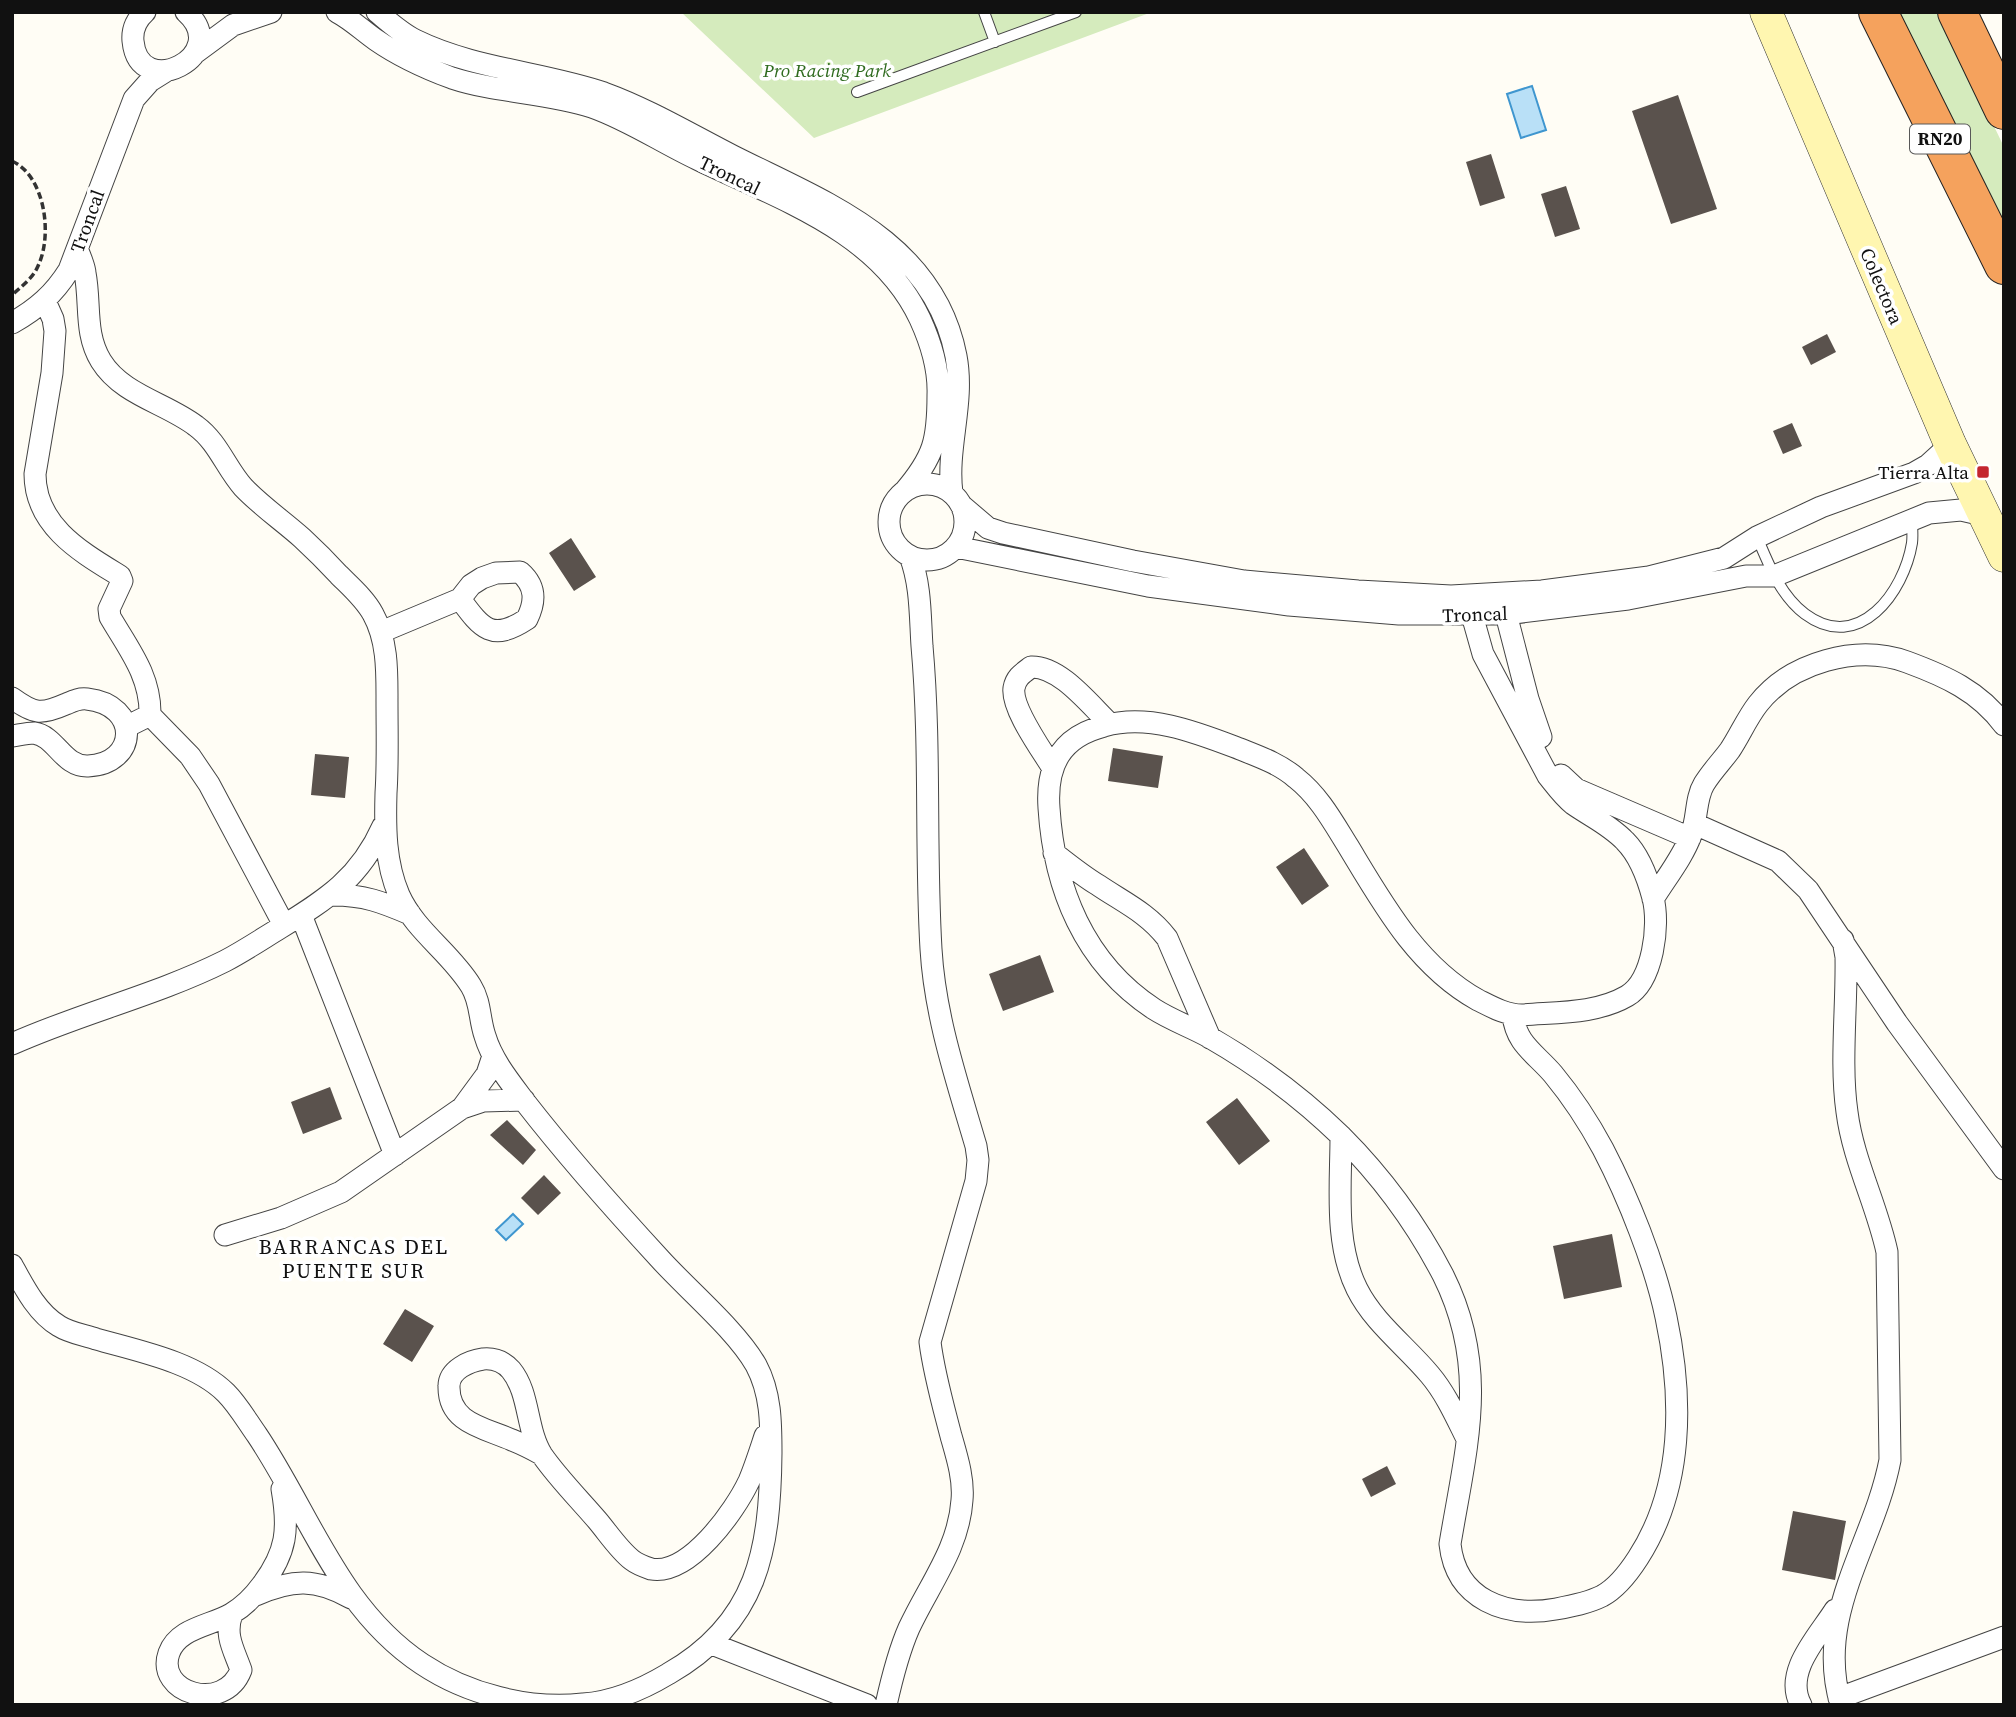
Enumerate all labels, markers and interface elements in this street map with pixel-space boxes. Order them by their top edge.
park label: Pro Racing Park [762,57,891,83]
road number: RN20 [1910,124,1970,154]
street label: Troncal [695,149,765,201]
street label: Troncal [64,186,110,256]
street label: Colectora [1854,244,1910,329]
place label: Tierra Alta [1878,459,1969,485]
marker: Tierra Alta [1975,464,1991,480]
street label: Troncal [1442,600,1508,628]
district label: BARRANCAS DEL PUENTE SUR [259,1232,449,1285]

